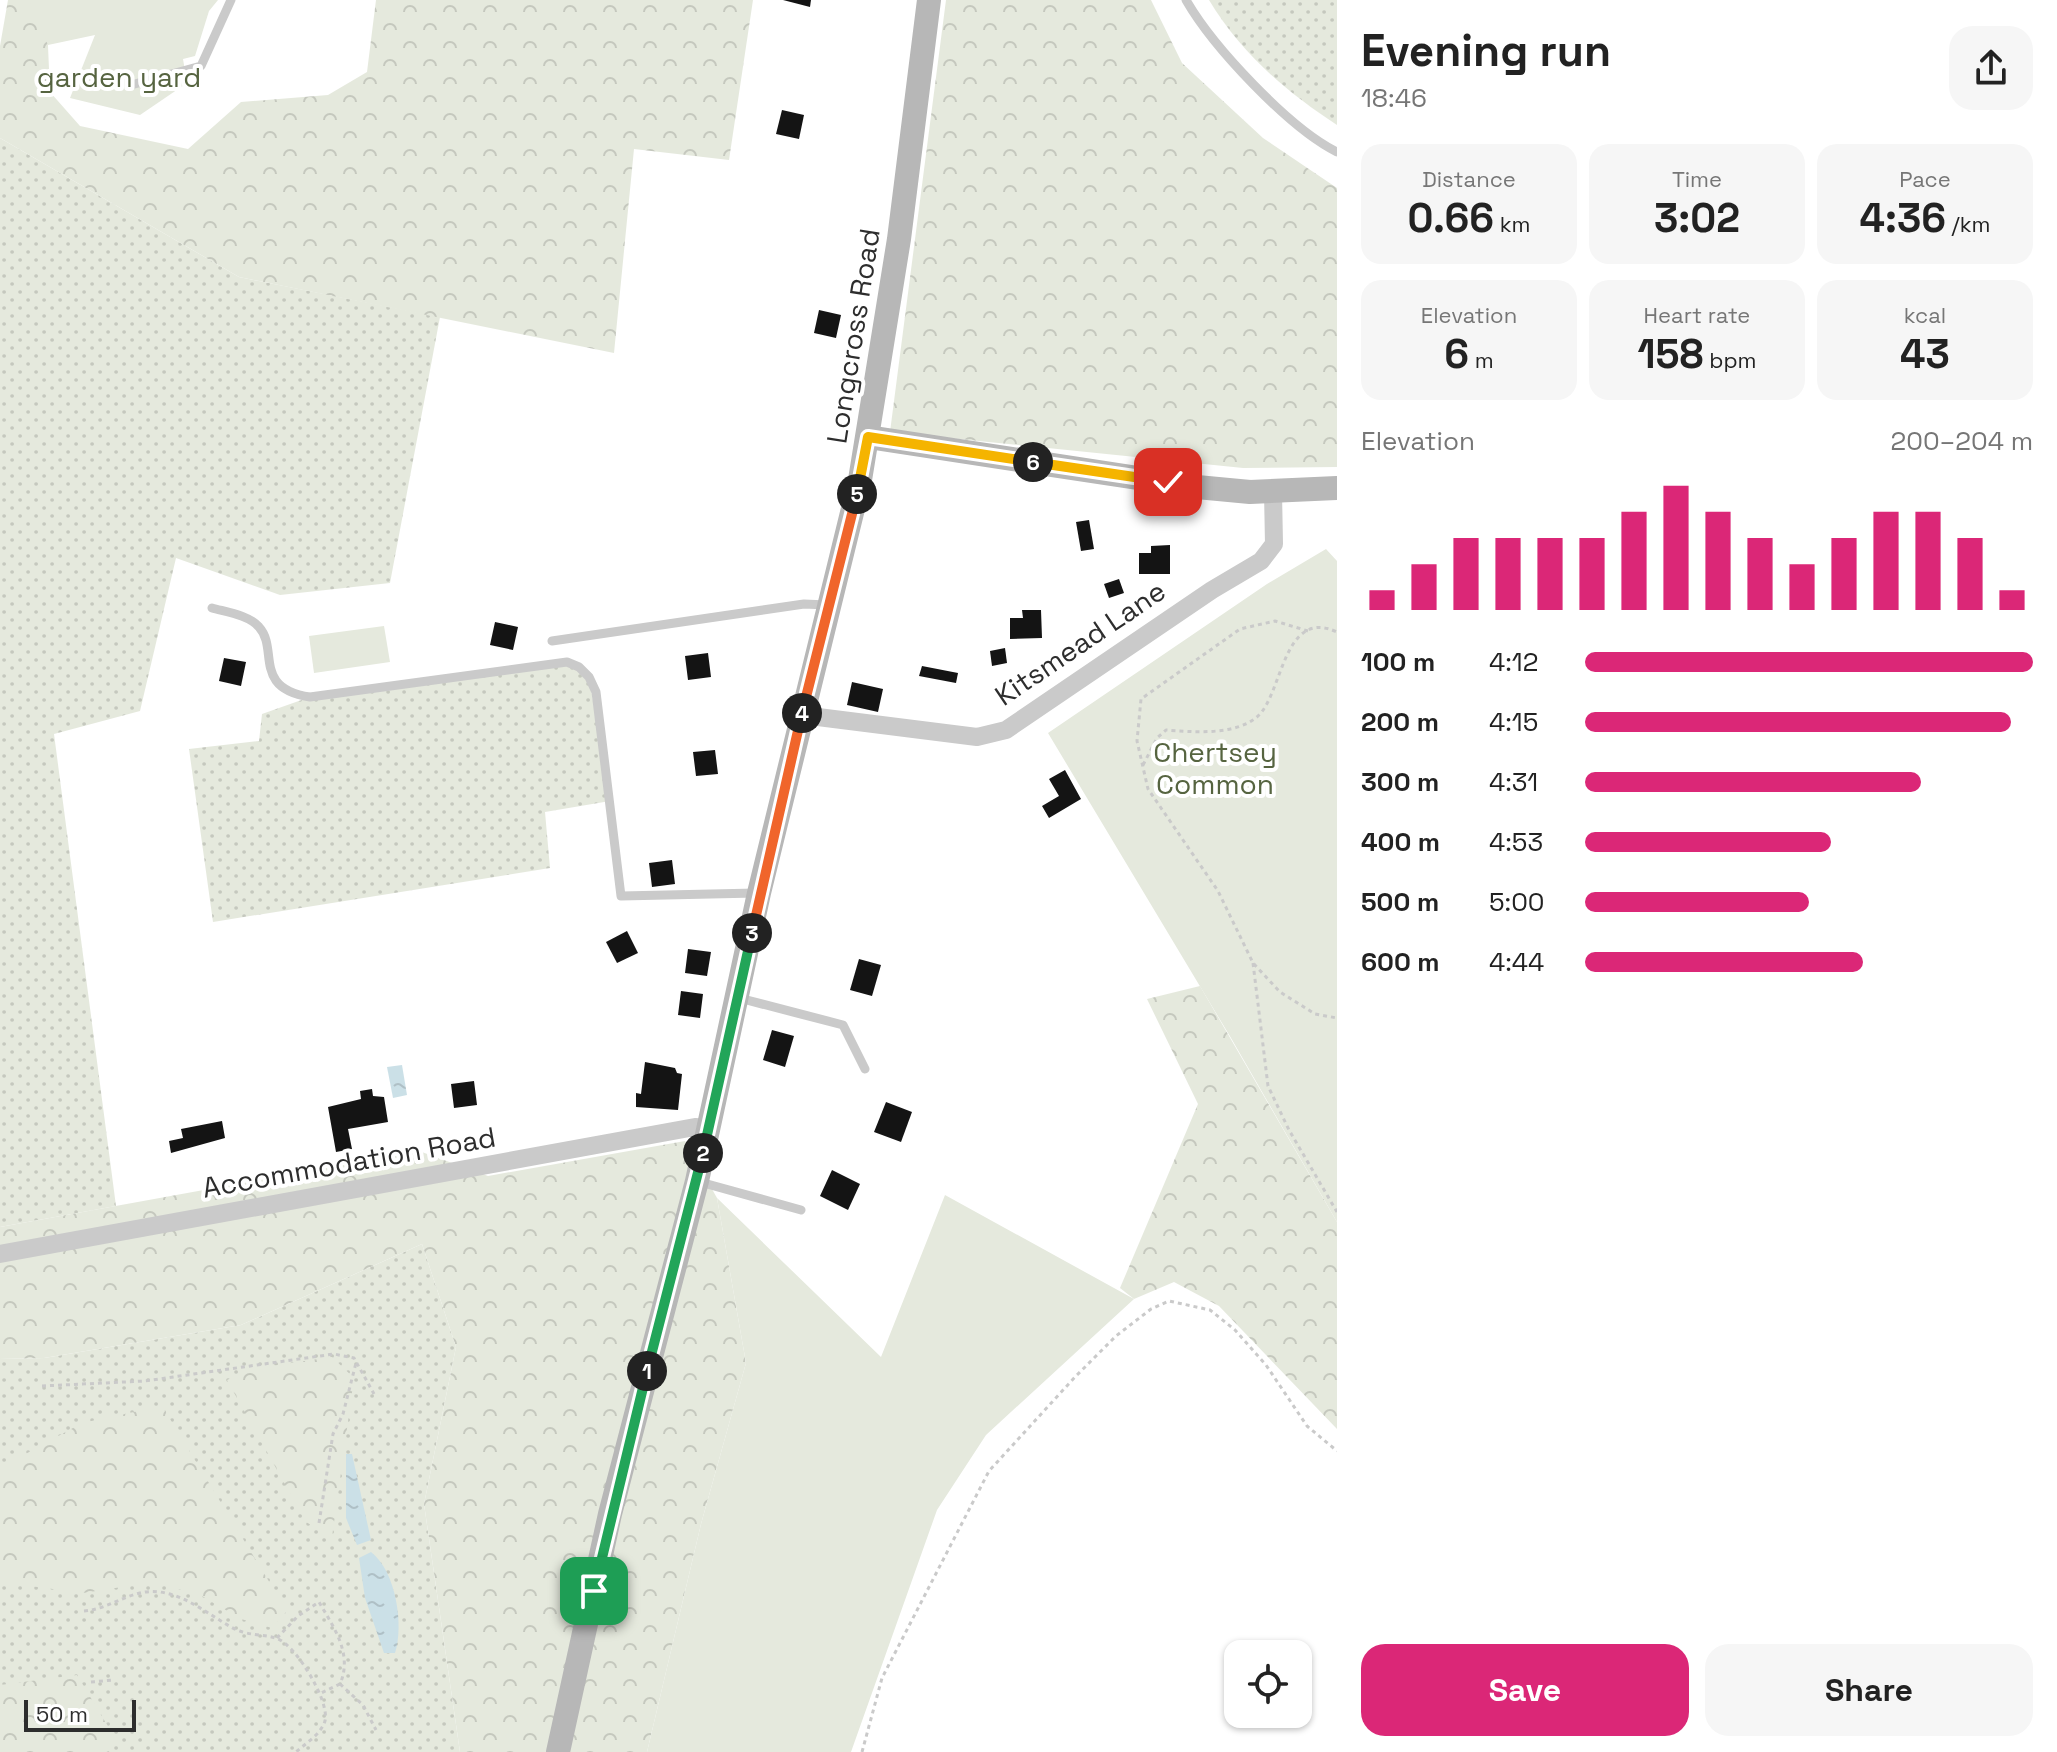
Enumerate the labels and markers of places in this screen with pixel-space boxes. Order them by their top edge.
pin: 6 [1013,442,1053,482]
pin [1134,448,1202,516]
pin: 5 [837,474,877,514]
pin: 4 [782,693,822,733]
pin: 3 [732,913,772,953]
pin: 2 [683,1133,723,1173]
pin: 1 [627,1351,667,1391]
pin [560,1557,628,1625]

